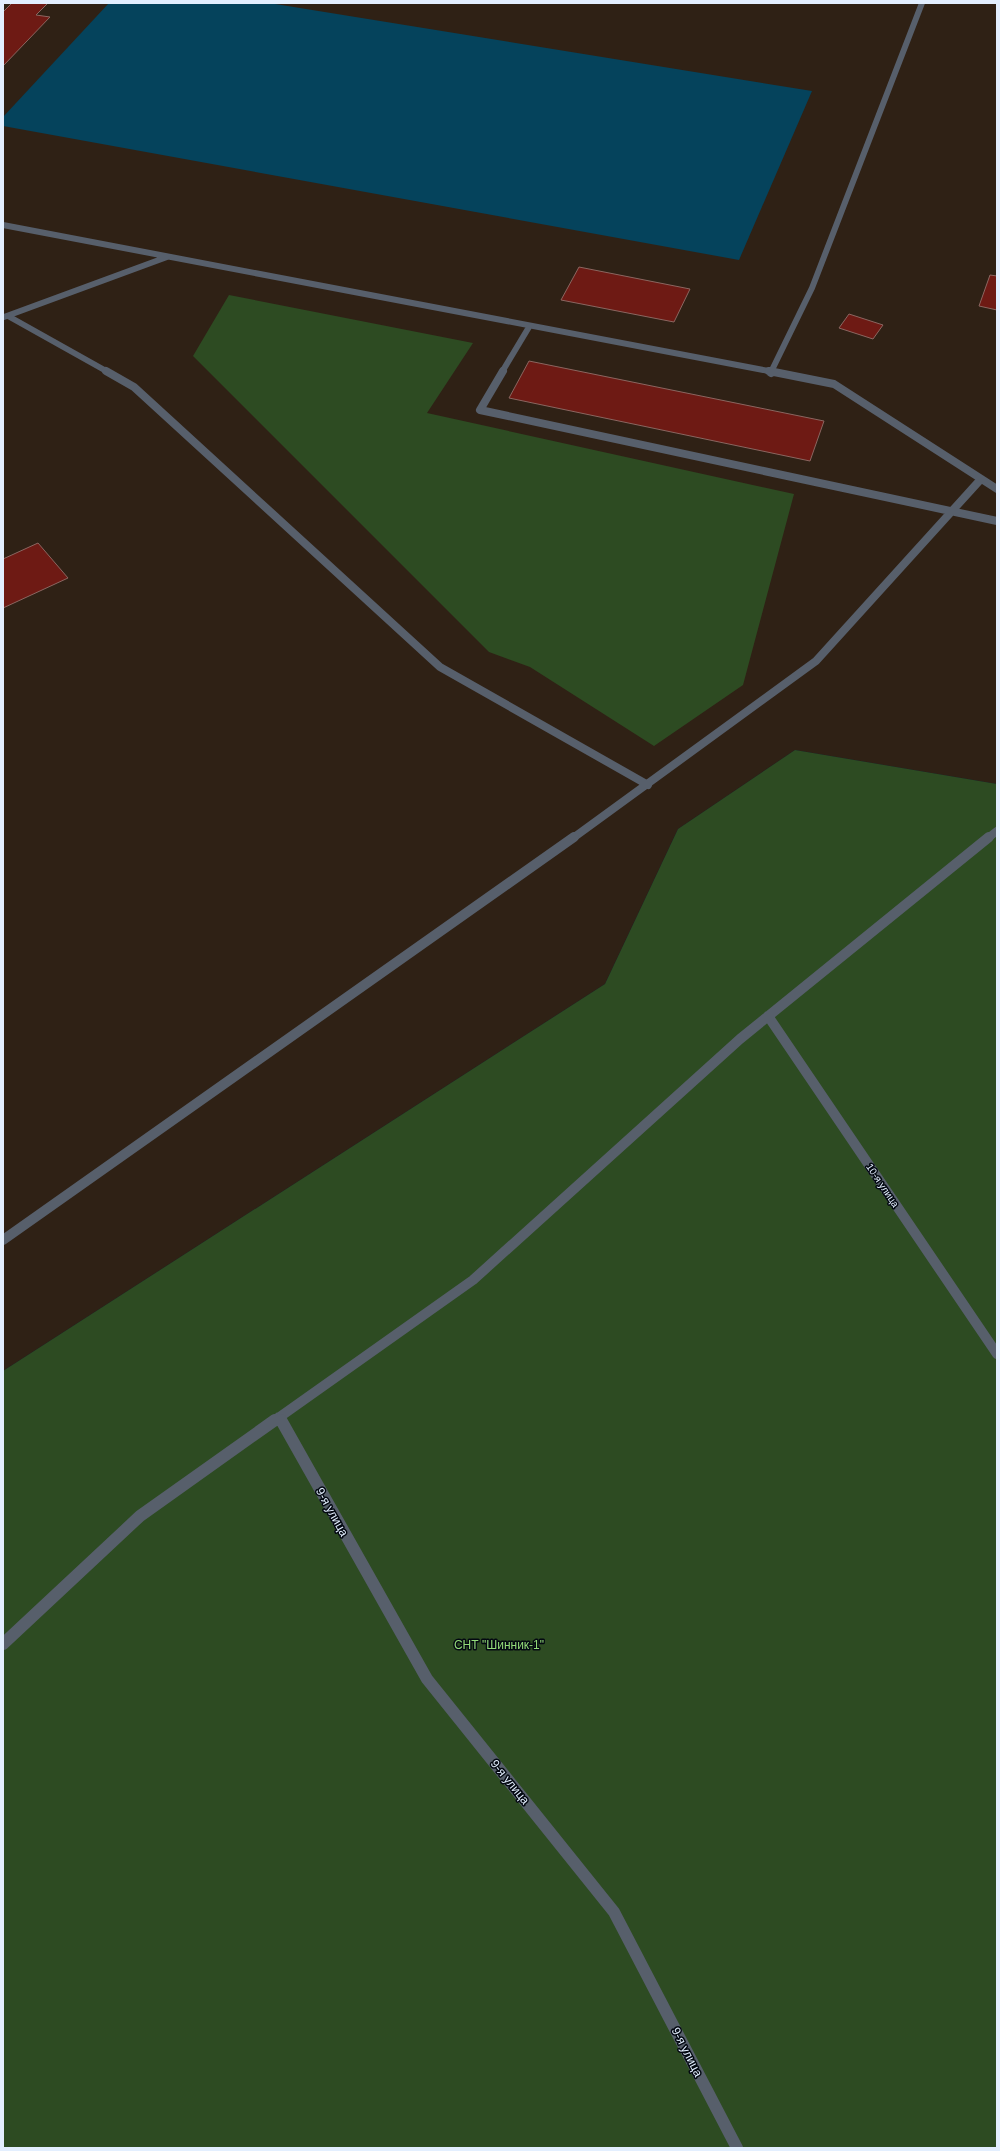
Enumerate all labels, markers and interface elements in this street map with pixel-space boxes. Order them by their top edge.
street label: 10-я улица [864,1161,901,1209]
street label: 9-я улица [313,1485,351,1539]
park label: СНТ "Шинник-1" [454,1638,544,1652]
street label: 9-я улица [488,1757,532,1807]
street label: 9-я улица [669,2025,706,2079]

